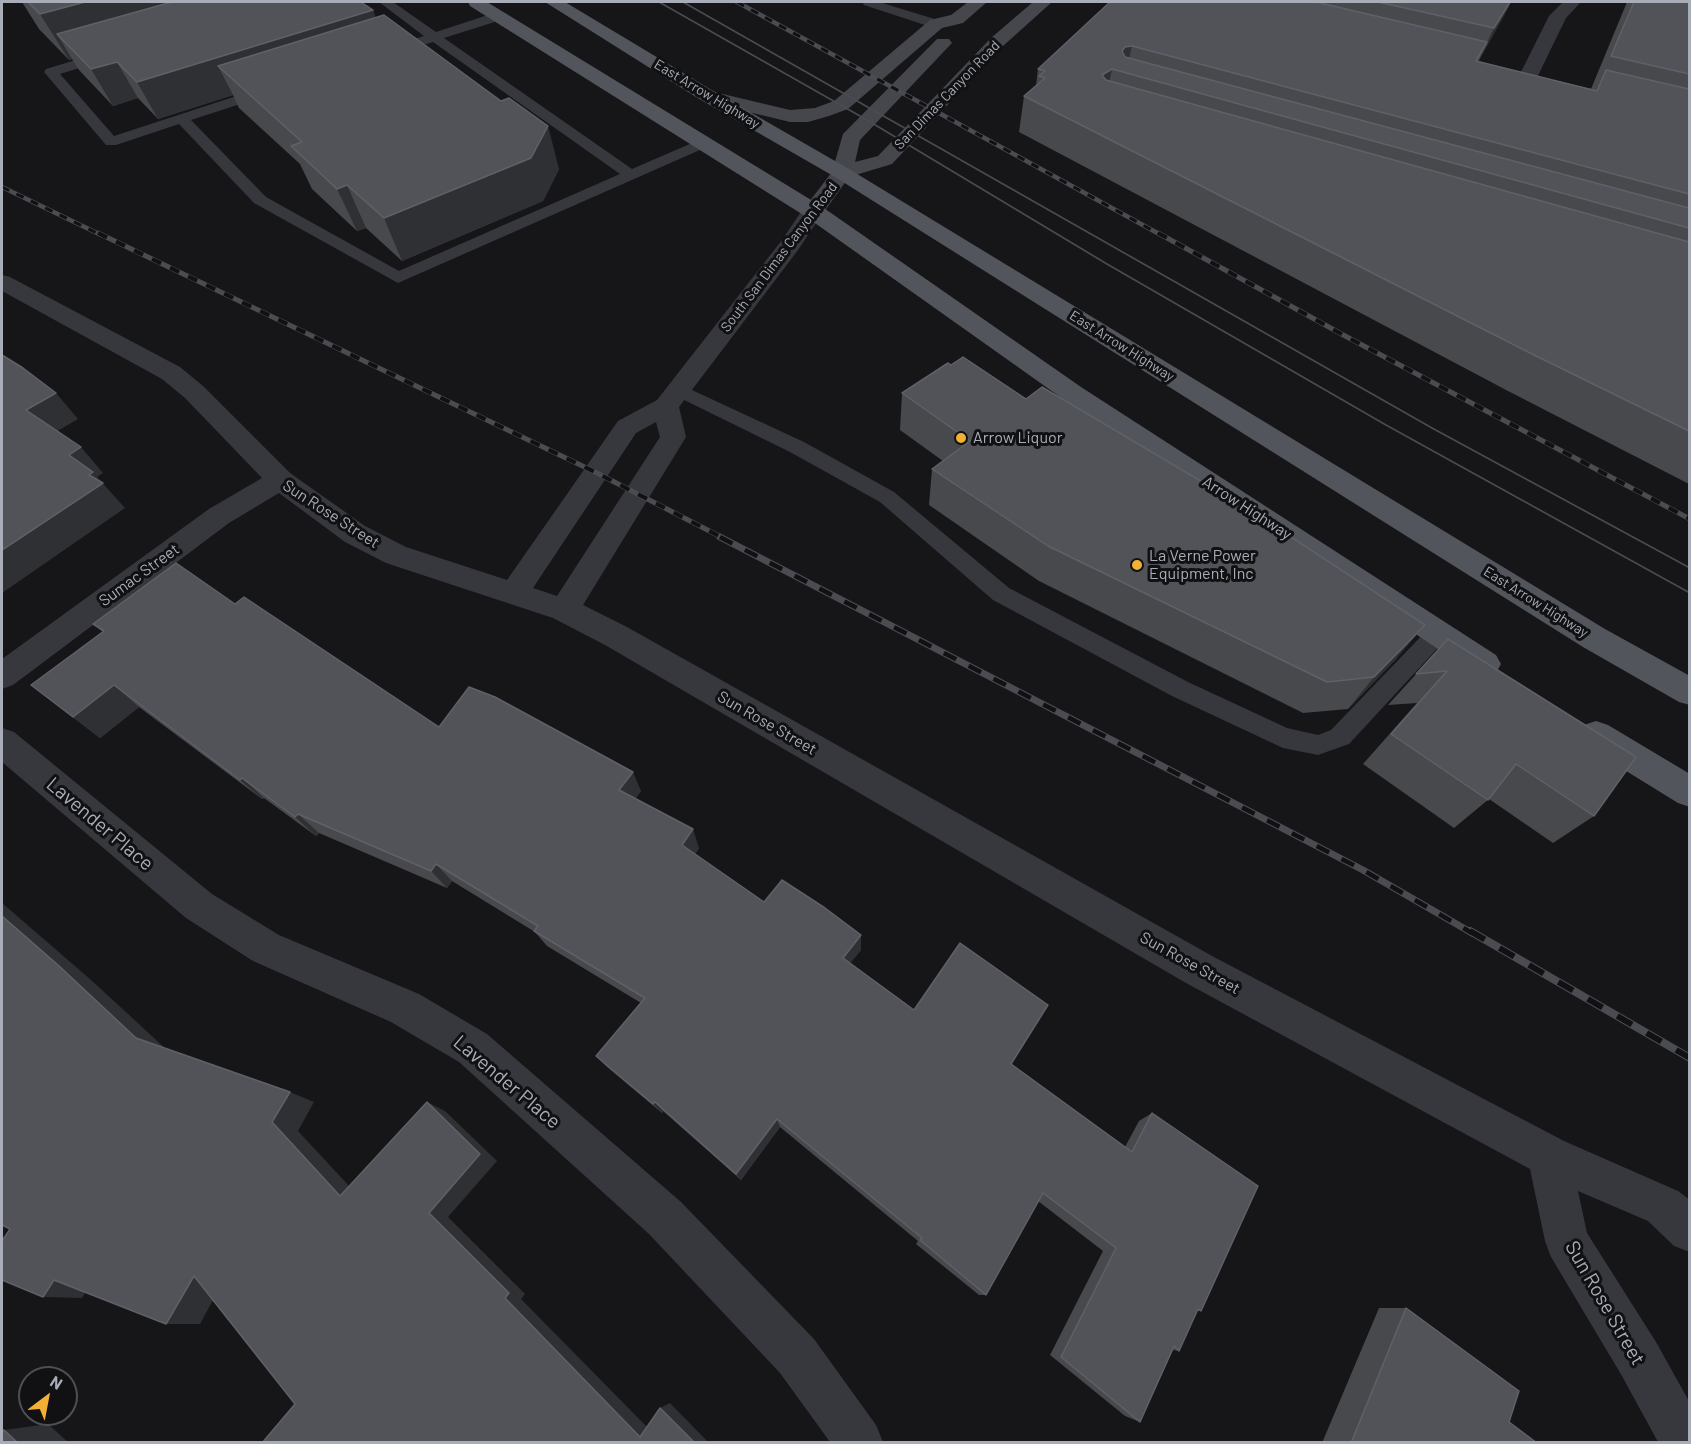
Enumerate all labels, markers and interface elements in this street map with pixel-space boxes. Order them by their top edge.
street label: San Dimas Canyon Road [891,37,1003,153]
street label: East Arrow Highway [651,56,763,132]
street label: South San Dimas Canyon Road [717,179,841,335]
street label: East Arrow Highway [1067,307,1177,385]
place label: Arrow Liquor [973,428,1063,448]
marker: Arrow Liquor [954,431,968,445]
street label: Arrow Highway [1199,472,1295,544]
street label: Sun Rose Street [279,476,383,552]
street label: Sumac Street [95,539,183,611]
place label: La Verne Power Equipment, Inc [1149,546,1256,584]
marker: La Verne Power Equipment, Inc [1130,558,1144,572]
street label: East Arrow Highway [1481,563,1591,641]
street label: Sun Rose Street [714,687,820,759]
street label: Lavender Place [42,772,158,876]
street label: Sun Rose Street [1137,928,1243,998]
street label: Lavender Place [449,1030,565,1134]
street label: Sun Rose Street [1560,1237,1650,1369]
north arrow [18,1366,78,1426]
text: N [47,1371,66,1393]

